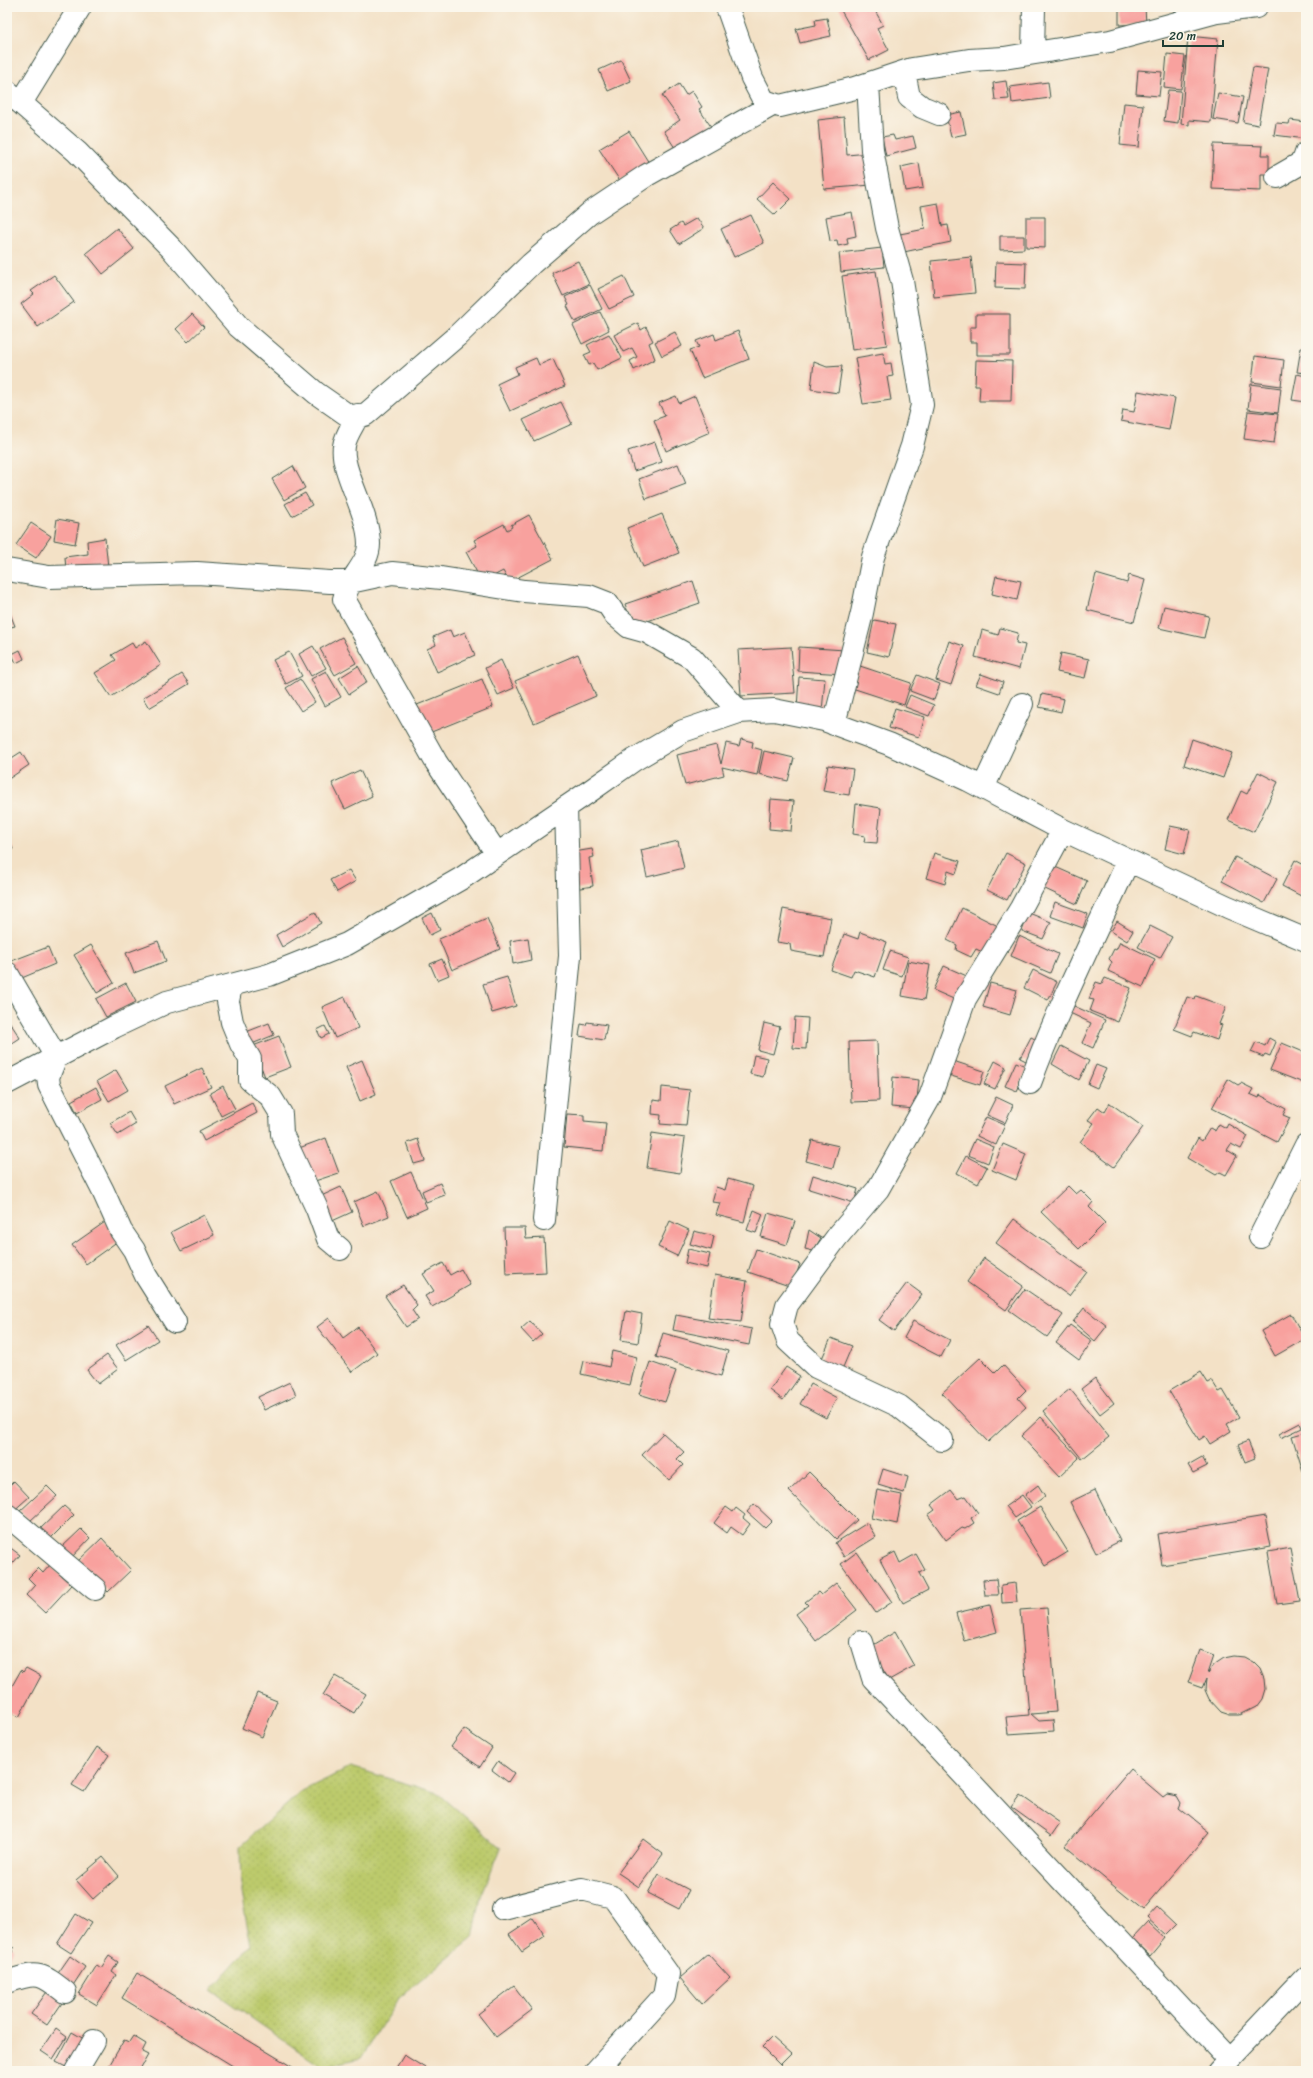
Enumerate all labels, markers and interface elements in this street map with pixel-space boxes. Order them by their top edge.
scale bar [1163,22,1223,48]
text: 20 m [1169,25,1196,47]

